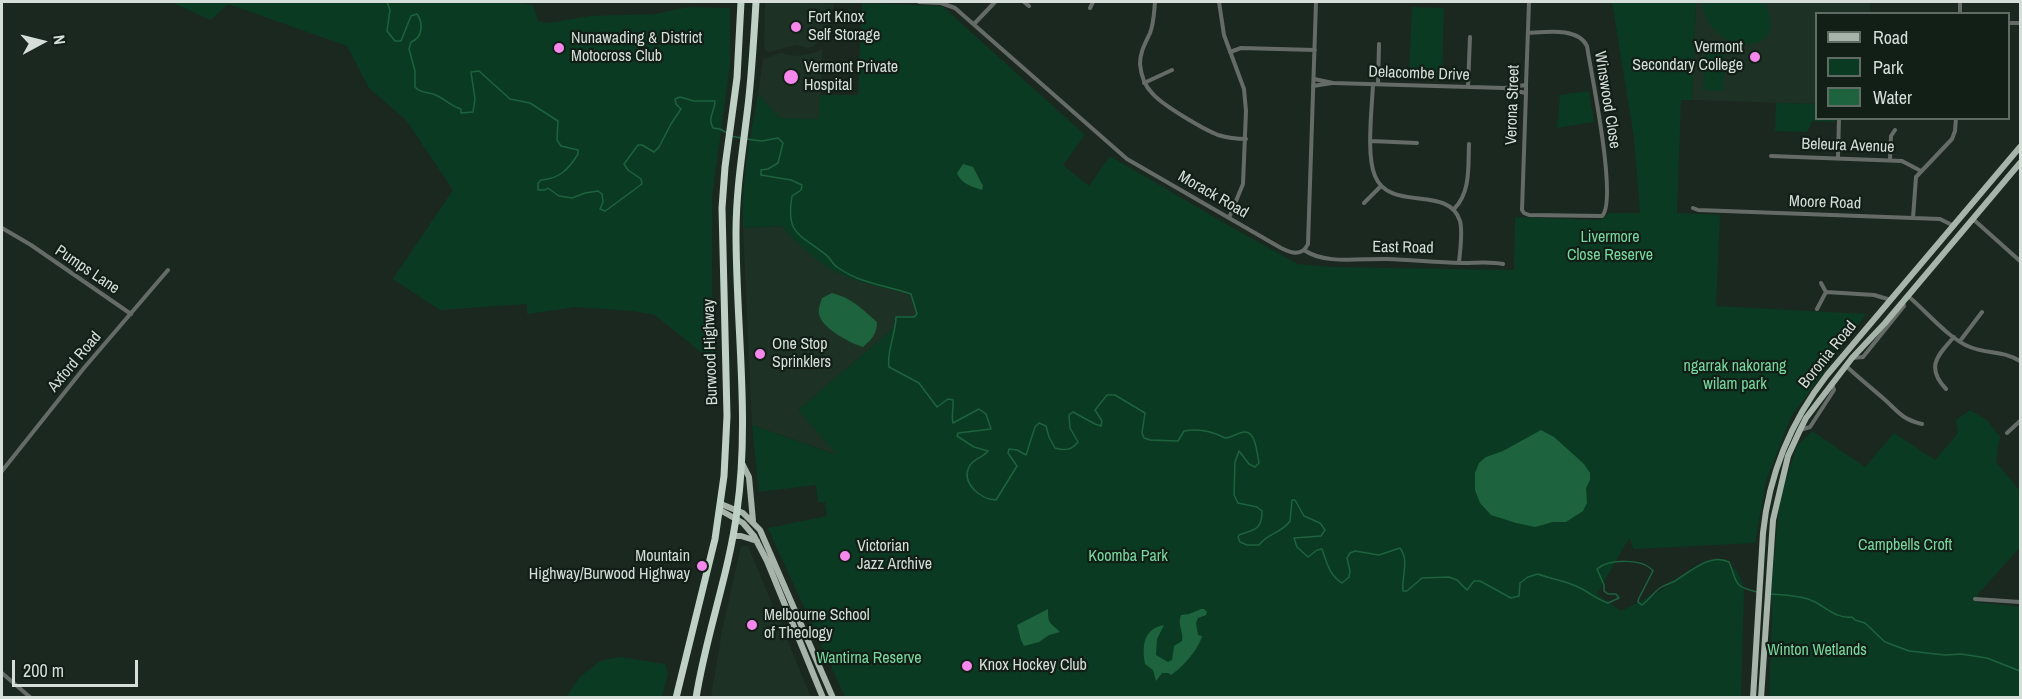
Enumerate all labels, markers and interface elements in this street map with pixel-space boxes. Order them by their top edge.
place label: Fort Knox Self Storage [808,8,880,46]
north arrow [12,12,72,72]
legend [1815,12,2010,120]
marker: Fort Knox Self Storage [789,20,803,34]
text: Road [1873,25,1908,50]
place label: Nunawading & District Motocross Club [571,29,702,67]
text: N [48,34,71,46]
place label: Vermont Secondary College [1632,38,1743,76]
marker: Nunawading & District Motocross Club [552,41,566,55]
street label: Winswood Close [1590,50,1624,150]
marker: Vermont Secondary College [1748,50,1762,64]
text: Park [1873,55,1903,80]
place label: Vermont Private Hospital [804,58,898,96]
street label: Delacombe Drive [1368,63,1470,85]
street label: Verona Street [1502,65,1524,145]
marker: Vermont Private Hospital [782,68,800,86]
text: Water [1873,85,1912,110]
street label: Beleura Avenue [1801,135,1895,157]
street label: Morack Road [1174,167,1252,223]
street label: Moore Road [1789,192,1861,214]
park label: Livermore Close Reserve [1567,228,1653,266]
street label: East Road [1372,238,1434,258]
street label: Pumps Lane [51,241,123,299]
street label: Burwood Highway [700,298,722,406]
street label: Boronia Road [1795,317,1861,393]
street label: Axford Road [44,328,106,396]
place label: One Stop Sprinklers [772,335,831,373]
marker: One Stop Sprinklers [753,347,767,361]
park label: ngarrak nakorang wilam park [1684,357,1786,395]
park label: Campbells Croft [1858,536,1952,556]
place label: Victorian Jazz Archive [857,537,932,575]
place label: Mountain Highway/Burwood Highway [529,547,690,585]
park label: Koomba Park [1088,547,1168,567]
marker: Victorian Jazz Archive [838,549,852,563]
marker: Mountain Highway/Burwood Highway [695,559,709,573]
place label: Melbourne School of Theology [764,606,870,644]
marker: Melbourne School of Theology [745,618,759,632]
park label: Winton Wetlands [1767,641,1867,661]
scale bar [15,648,141,686]
park label: Wantirna Reserve [816,649,922,669]
place label: Knox Hockey Club [979,656,1087,676]
text: 200 m [23,658,64,683]
marker: Knox Hockey Club [960,659,974,673]

